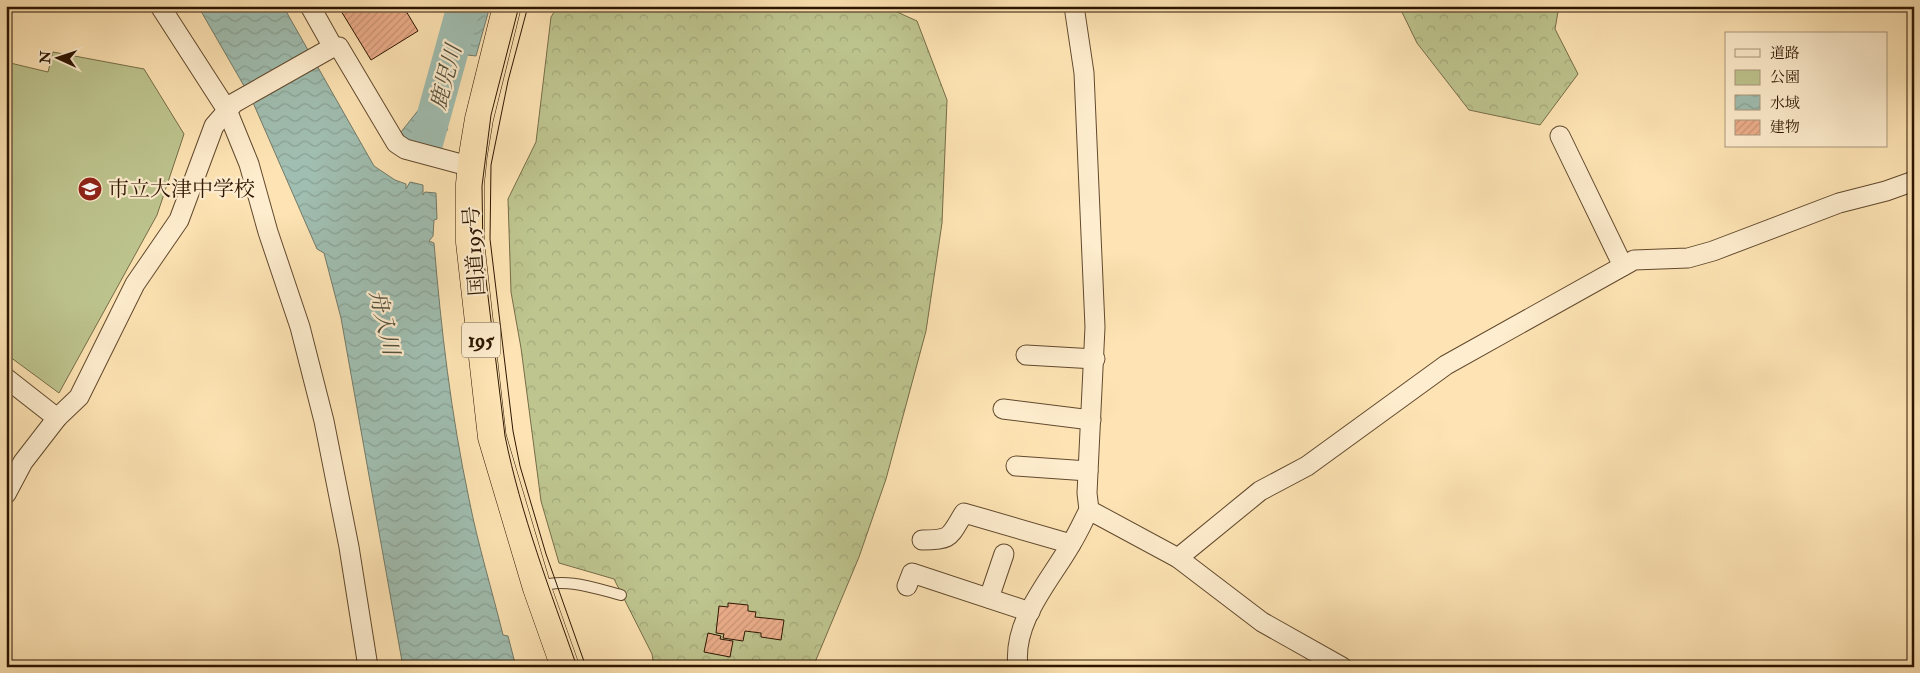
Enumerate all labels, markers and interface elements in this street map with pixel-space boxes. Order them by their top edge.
north arrow [32,32,82,82]
legend [1725,32,1888,148]
water label: 鹿児川 [424,40,469,113]
text: 道路 [1770,44,1800,63]
text: N [37,50,54,65]
text: 公園 [1770,68,1800,87]
text: 水域 [1770,94,1800,113]
text: 建物 [1770,118,1800,137]
school or university icon: 市立大津中学校 [77,176,103,202]
place label: 市立大津中学校 [108,176,255,203]
street label: 国道195号 [458,205,491,297]
water label: 舟入川 [363,287,406,359]
road number: 195 [462,322,500,358]

